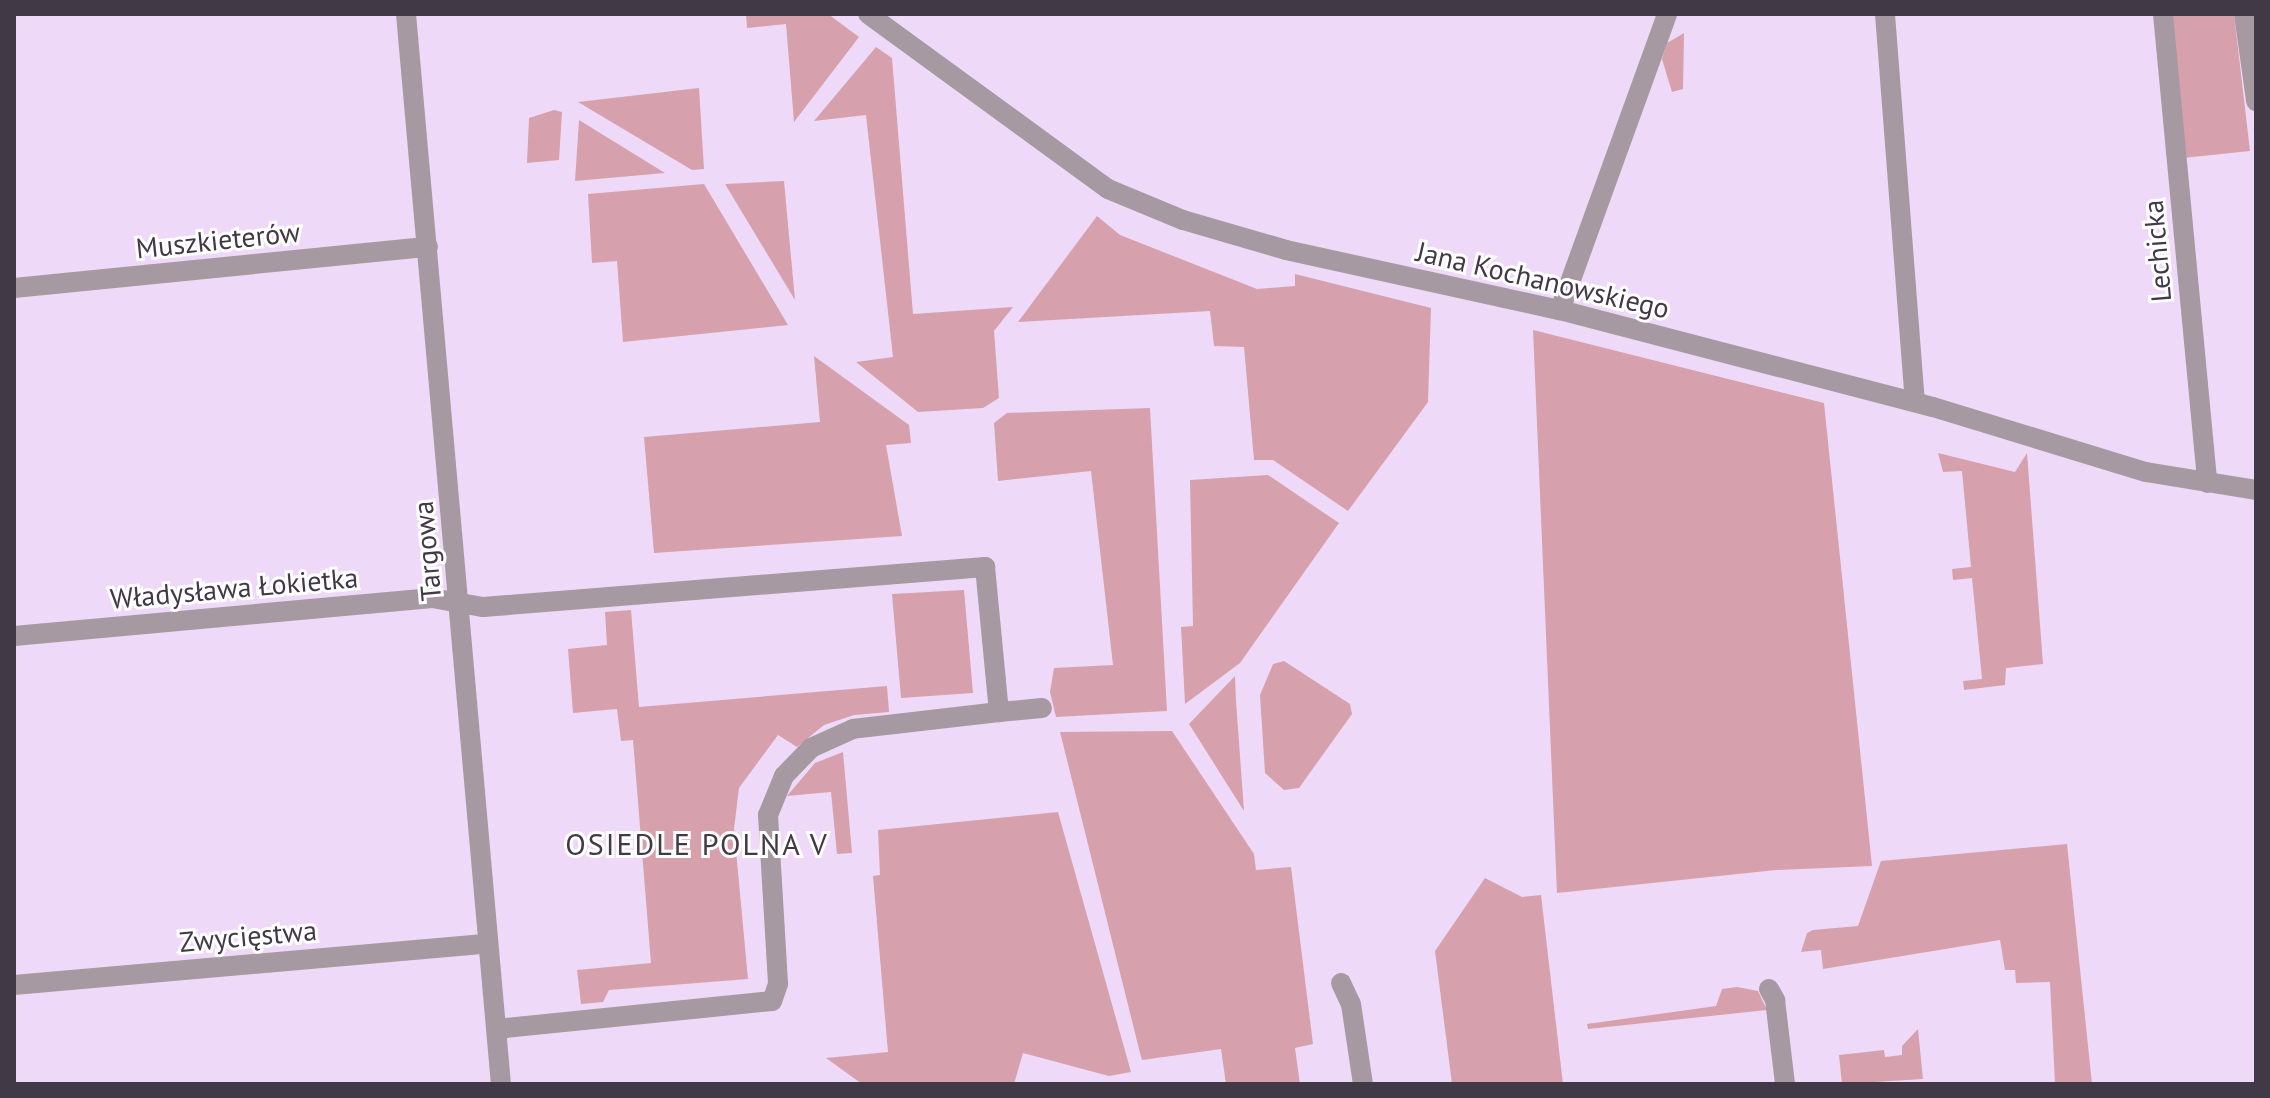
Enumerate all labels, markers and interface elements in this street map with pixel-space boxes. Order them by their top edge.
street label: Lechicka [2136,199,2178,303]
street label: Muszkieterów [134,215,302,265]
street label: Jana Kochanowskiego [1413,235,1673,325]
street label: Targowa [406,500,448,602]
street label: Władysława Łokietka [109,560,359,616]
district label: OSIEDLE POLNA V [564,826,830,862]
street label: Zwycięstwa [178,913,318,959]

